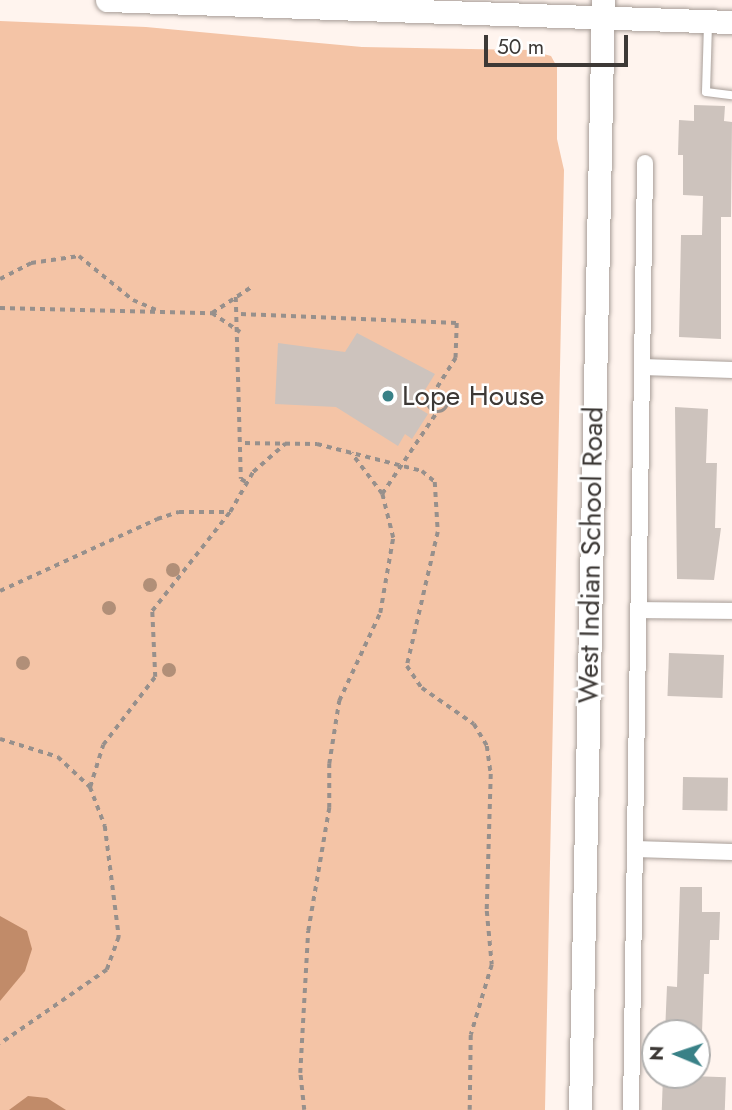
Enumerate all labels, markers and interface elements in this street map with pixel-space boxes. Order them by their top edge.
scale bar [487,21,630,65]
text: 50 m [497,32,544,62]
place label: Lope House [402,379,544,413]
marker: Lope House [380,388,396,404]
street label: West Indian School Road [572,406,610,704]
north arrow [641,1019,711,1089]
text: N [643,1045,670,1061]

